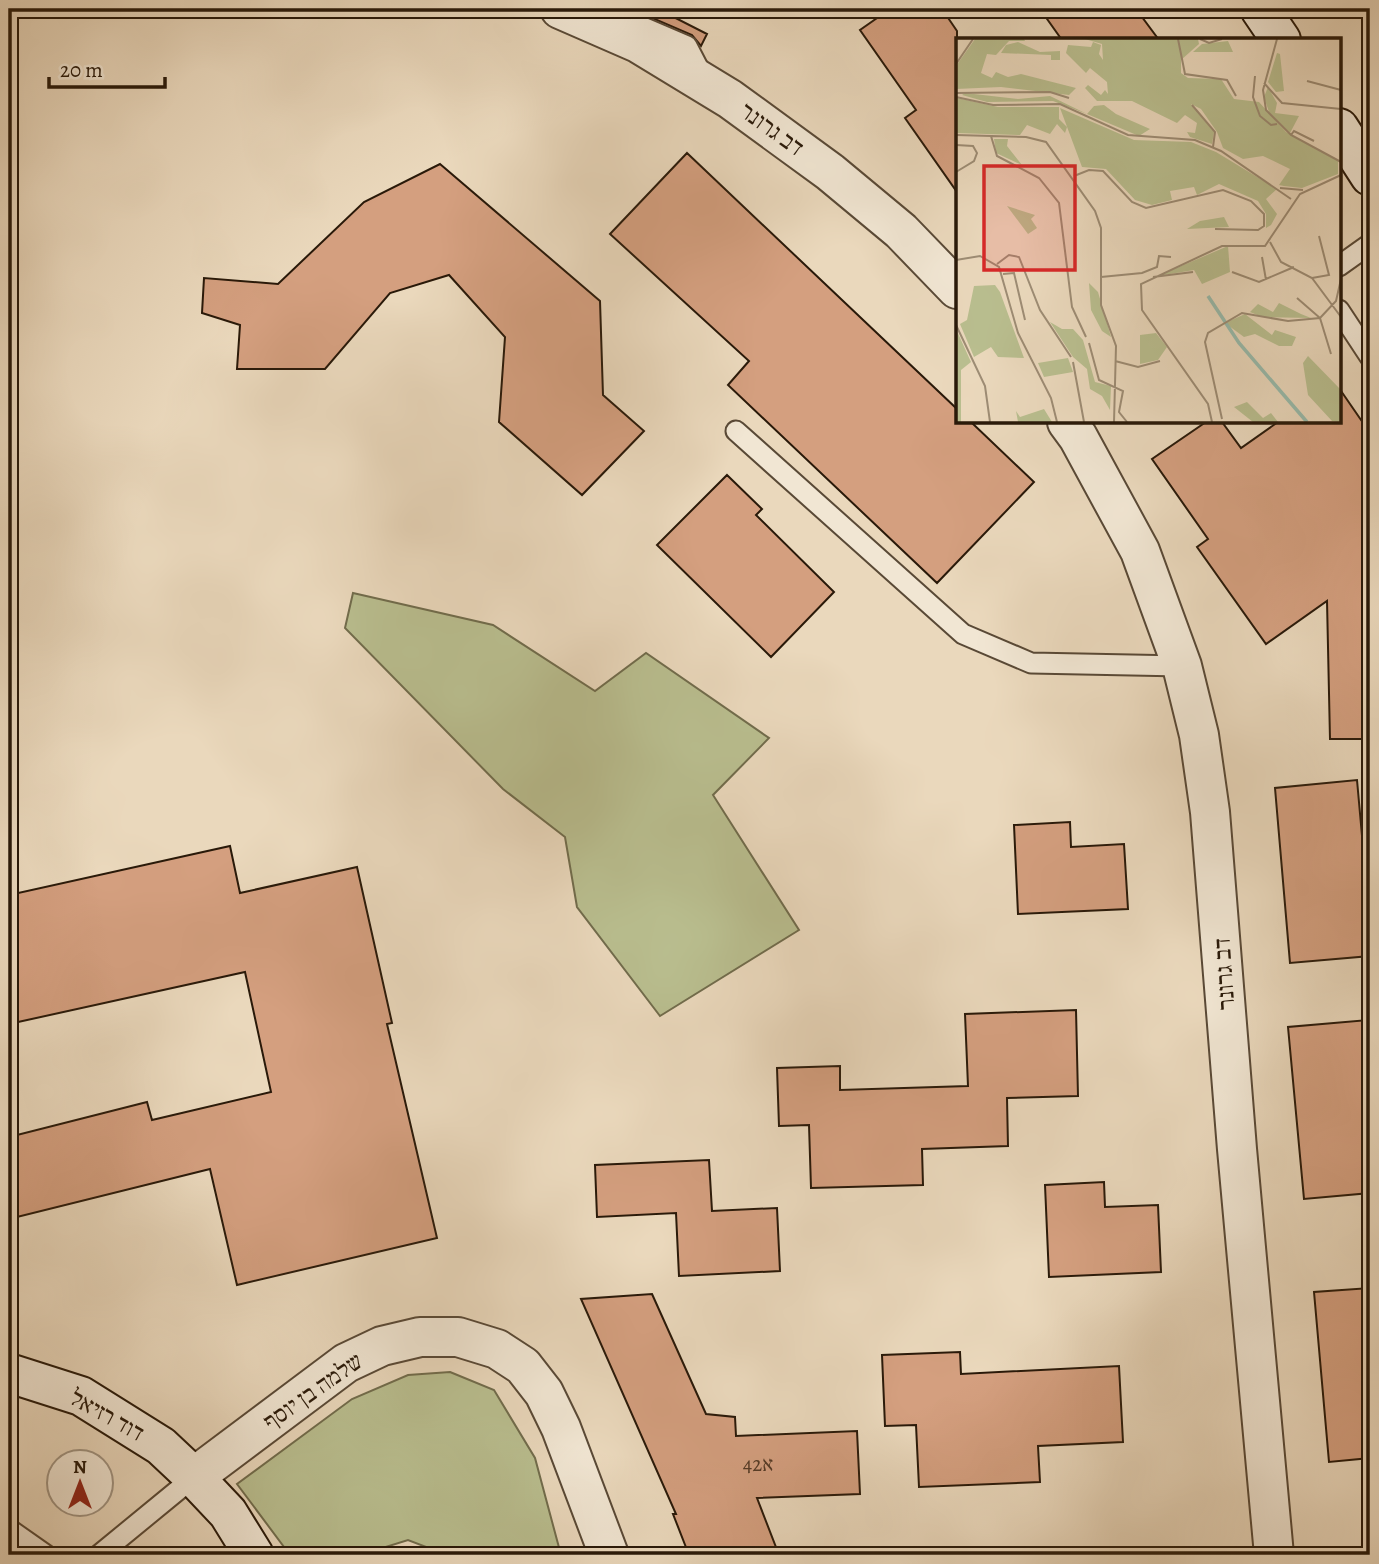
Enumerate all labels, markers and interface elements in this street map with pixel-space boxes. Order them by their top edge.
inset map [956,38,1340,424]
scale bar [49,46,164,90]
text: 20 m [60,56,103,84]
street label: דב גרונר [733,95,811,163]
street label: דב גרונר [1206,937,1242,1011]
street label: שלמה בן יוסף [257,1345,369,1437]
street label: דוד רזיאל [64,1381,150,1449]
north arrow [46,1448,116,1518]
house number: 42א [743,1450,773,1478]
text: N [73,1454,87,1480]

